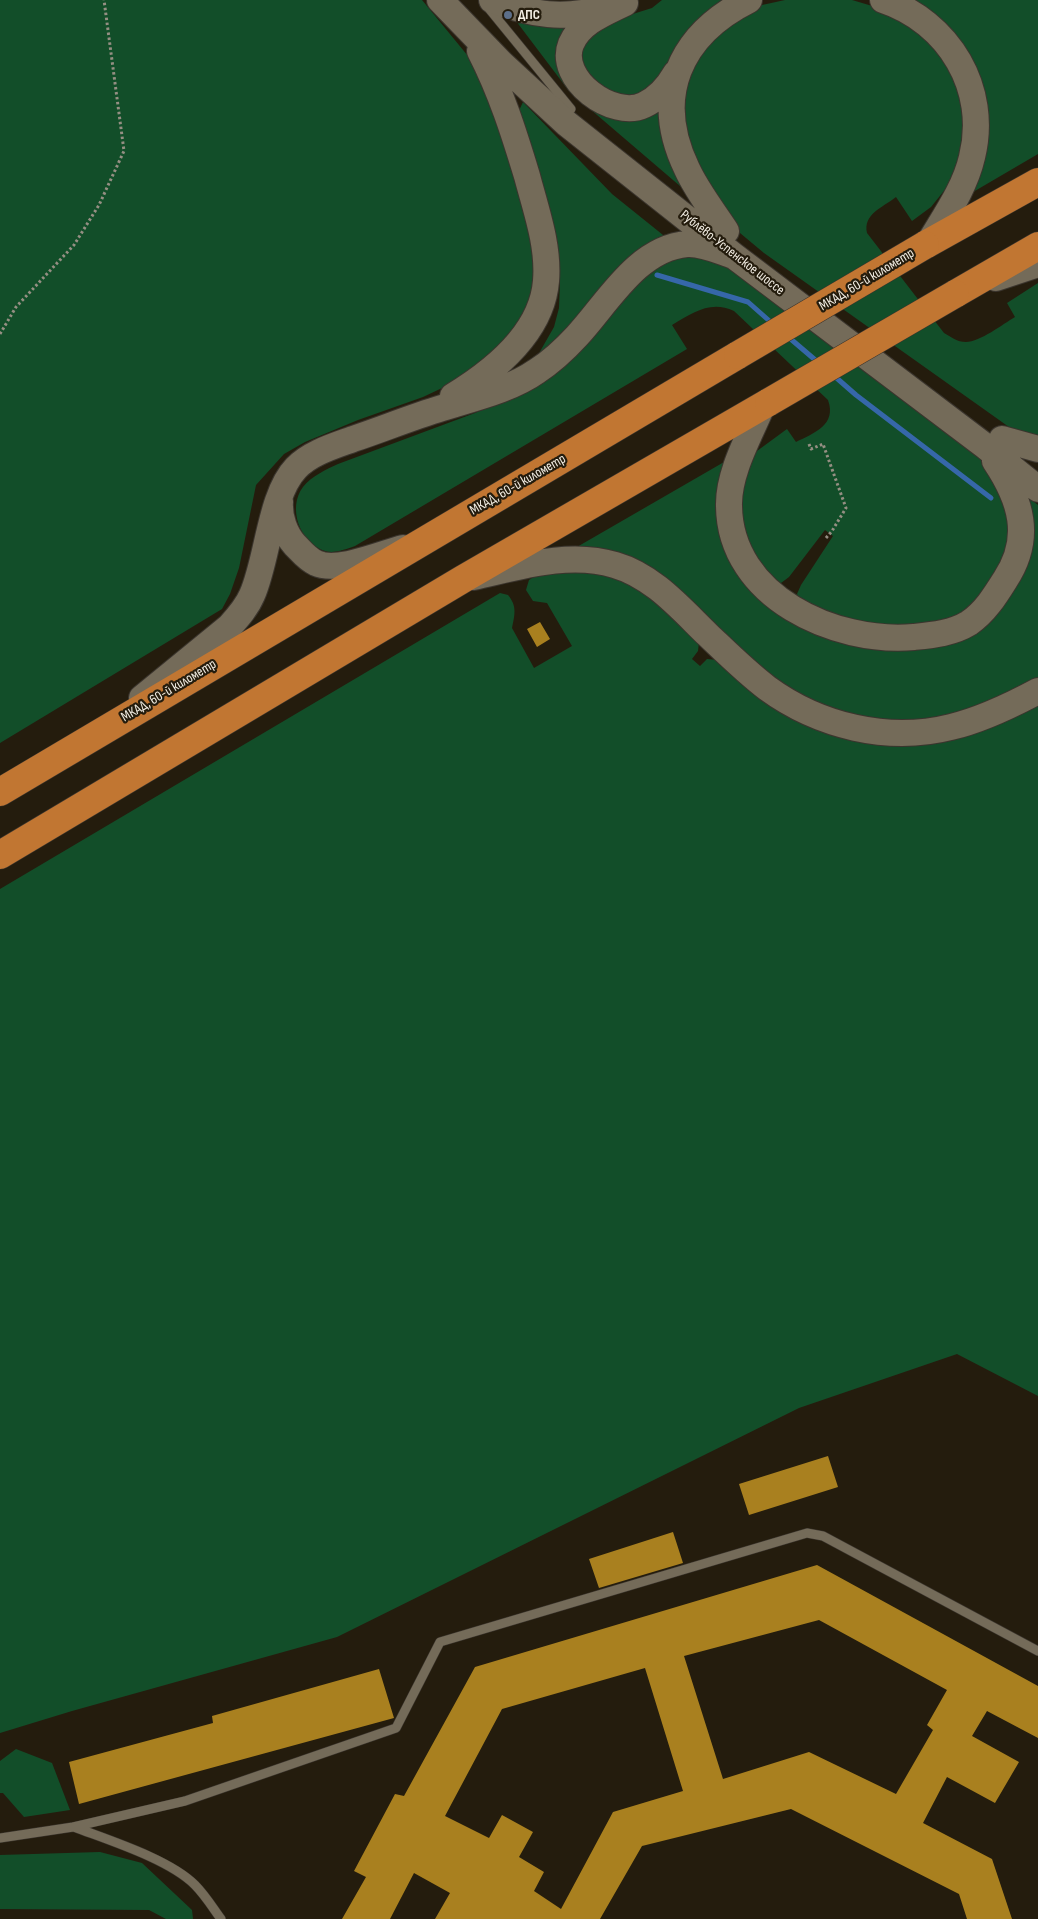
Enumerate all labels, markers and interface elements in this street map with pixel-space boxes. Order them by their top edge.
place label: ДПС [518,7,540,23]
marker: ДПС [502,9,514,21]
street label: Рублёво-Успенское шоссе [676,207,788,299]
street label: МКАД, 60-й километр [816,245,918,315]
street label: МКАД, 60-й километр [467,451,569,519]
street label: МКАД, 60-й километр [118,656,220,726]

